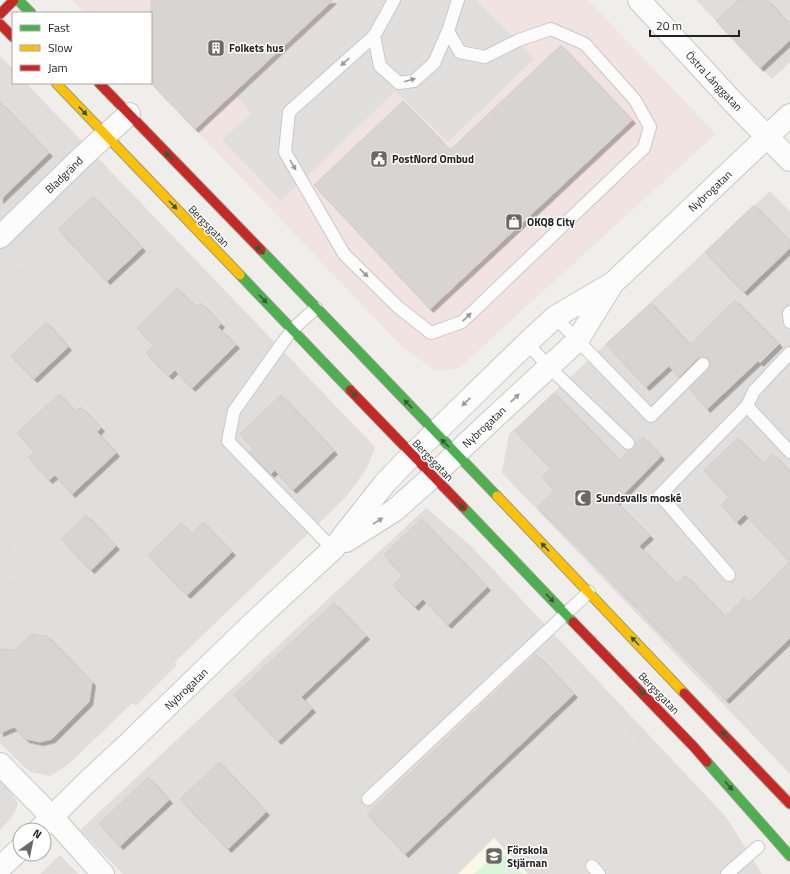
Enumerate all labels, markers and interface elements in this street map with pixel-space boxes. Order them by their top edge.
legend [12,12,152,84]
scale bar [650,12,739,38]
text: 20 m [656,16,682,35]
text: Fast [48,18,71,37]
text: Slow [48,38,73,57]
building icon: Folkets hus [206,38,226,58]
place label: Folkets hus [229,40,284,56]
street label: Östra Långgatan [682,47,746,115]
one-way arrow [340,57,349,66]
text: Jam [48,58,68,77]
one-way arrow [403,77,416,83]
one-way arrow [78,106,88,116]
public building icon: PostNord Ombud [369,149,389,169]
one-way arrow [165,151,174,161]
place label: PostNord Ombud [392,151,474,167]
street label: Bladgränd [41,153,87,197]
one-way arrow [289,159,296,171]
street label: Nybrogatan [685,167,735,215]
one-way arrow [168,200,178,210]
street label: Bergsgatan [185,201,233,251]
shop icon: OKQ8 City [504,212,524,232]
place label: OKQ8 City [527,214,575,230]
one-way arrow [255,245,264,255]
one-way arrow [359,268,369,278]
one-way arrow [258,294,268,304]
one-way arrow [462,312,472,322]
one-way arrow [348,388,358,398]
one-way arrow [511,394,520,403]
one-way arrow [461,397,471,407]
one-way arrow [403,399,413,409]
street label: Nybrogatan [459,403,509,451]
street label: Bergsgatan [409,435,457,485]
one-way arrow [440,438,450,448]
mosque icon: Sundsvalls moské [573,488,593,508]
place label: Sundsvalls moské [596,490,682,506]
one-way arrow [455,500,464,509]
one-way arrow [373,517,383,525]
one-way arrow [540,542,550,552]
one-way arrow [545,593,555,603]
one-way arrow [631,636,640,645]
street label: Nybrogatan [161,664,211,714]
street label: Bergsgatan [635,668,683,718]
one-way arrow [636,686,646,696]
one-way arrow [720,730,730,740]
one-way arrow [725,781,734,792]
north arrow [12,822,52,862]
text: N [30,825,45,842]
place label: Förskola Stjärnan [507,842,548,871]
school or university icon: Förskola Stjärnan [484,846,504,866]

